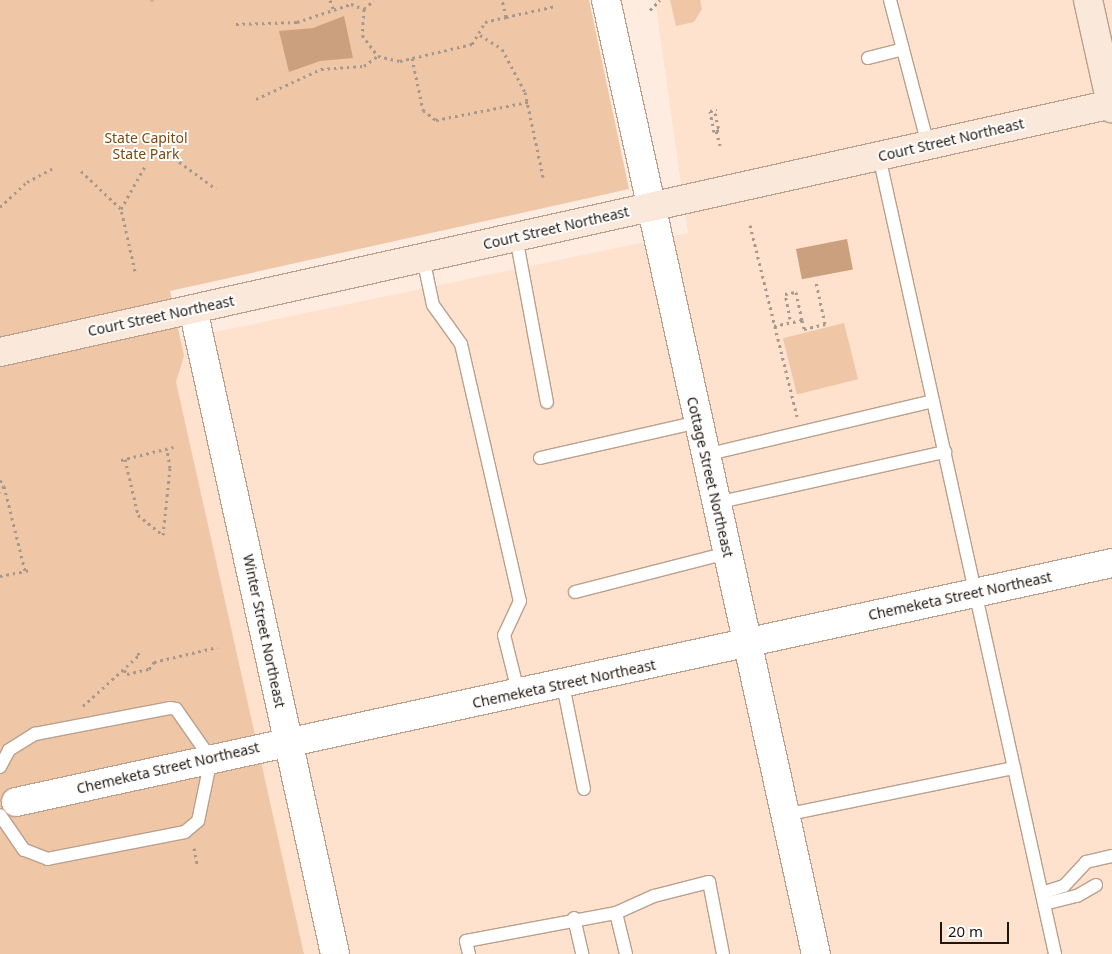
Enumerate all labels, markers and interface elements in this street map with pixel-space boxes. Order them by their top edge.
street label: Court Street Northeast [876,115,1026,165]
park label: State Capitol State Park [104,130,188,162]
street label: Court Street Northeast [481,203,631,253]
street label: Court Street Northeast [86,292,236,340]
street label: Cottage Street Northeast [683,395,737,559]
street label: Winter Street Northeast [240,553,288,709]
street label: Chemeketa Street Northeast [867,568,1053,624]
street label: Chemeketa Street Northeast [471,656,657,712]
street label: Chemeketa Street Northeast [75,739,261,797]
scale bar [942,912,1011,944]
text: 20 m [948,921,983,941]

